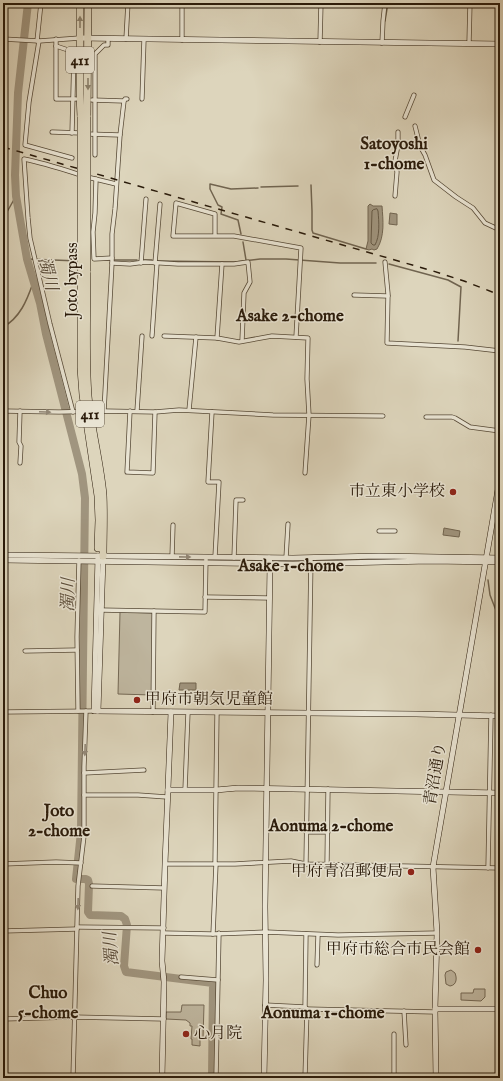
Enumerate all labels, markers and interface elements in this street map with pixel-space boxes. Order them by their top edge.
one-way arrow [77,15,83,28]
road number: 411 [66,47,94,73]
one-way arrow [85,78,91,91]
district label: Satoyoshi 1-chome [360,134,428,175]
street label: Joto bypass [63,242,83,320]
water label: 濁川 [33,255,62,295]
district label: Asake 2-chome [235,306,344,327]
road number: 411 [76,401,104,427]
one-way arrow [39,409,52,415]
place label: 市立東小学校 [349,482,445,502]
marker: 市立東小学校 [448,487,458,497]
one-way arrow [179,554,192,560]
district label: Asake 1-chome [237,556,344,577]
water label: 濁川 [58,576,80,612]
place label: 甲府市朝気児童館 [145,690,273,710]
marker: 甲府市朝気児童館 [132,695,142,705]
street label: 青沼通り [421,741,451,807]
one-way arrow [82,744,88,757]
district label: Joto 2-chome [28,801,90,842]
district label: Aonuma 2-chome [268,816,394,837]
place label: 甲府青沼郵便局 [291,862,403,882]
marker: 甲府青沼郵便局 [406,867,416,877]
one-way arrow [74,898,81,910]
water label: 濁川 [100,929,124,967]
place label: 甲府市総合市民会館 [326,940,470,960]
marker: 甲府市総合市民会館 [473,945,483,955]
district label: Chuo 5-chome [18,983,78,1024]
district label: Aonuma 1-chome [260,1003,385,1024]
place label: 心月院 [194,1024,242,1044]
marker: 心月院 [181,1029,191,1039]

